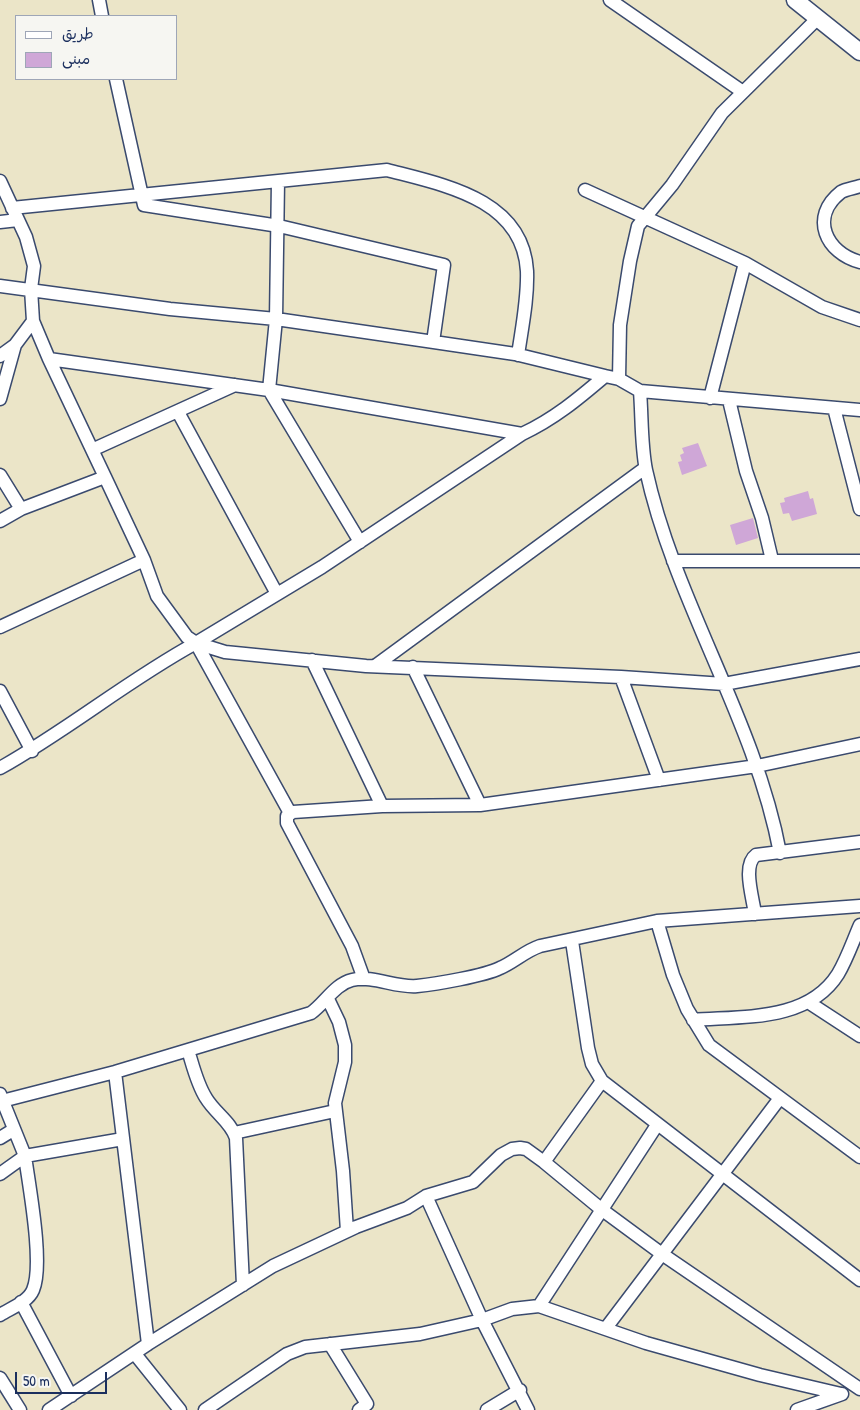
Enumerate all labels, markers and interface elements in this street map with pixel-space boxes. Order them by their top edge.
legend [15,15,178,80]
text: طريق [62,23,94,44]
text: مبنى [62,48,90,69]
scale bar [18,1362,110,1394]
text: 50 m [23,1370,50,1391]

